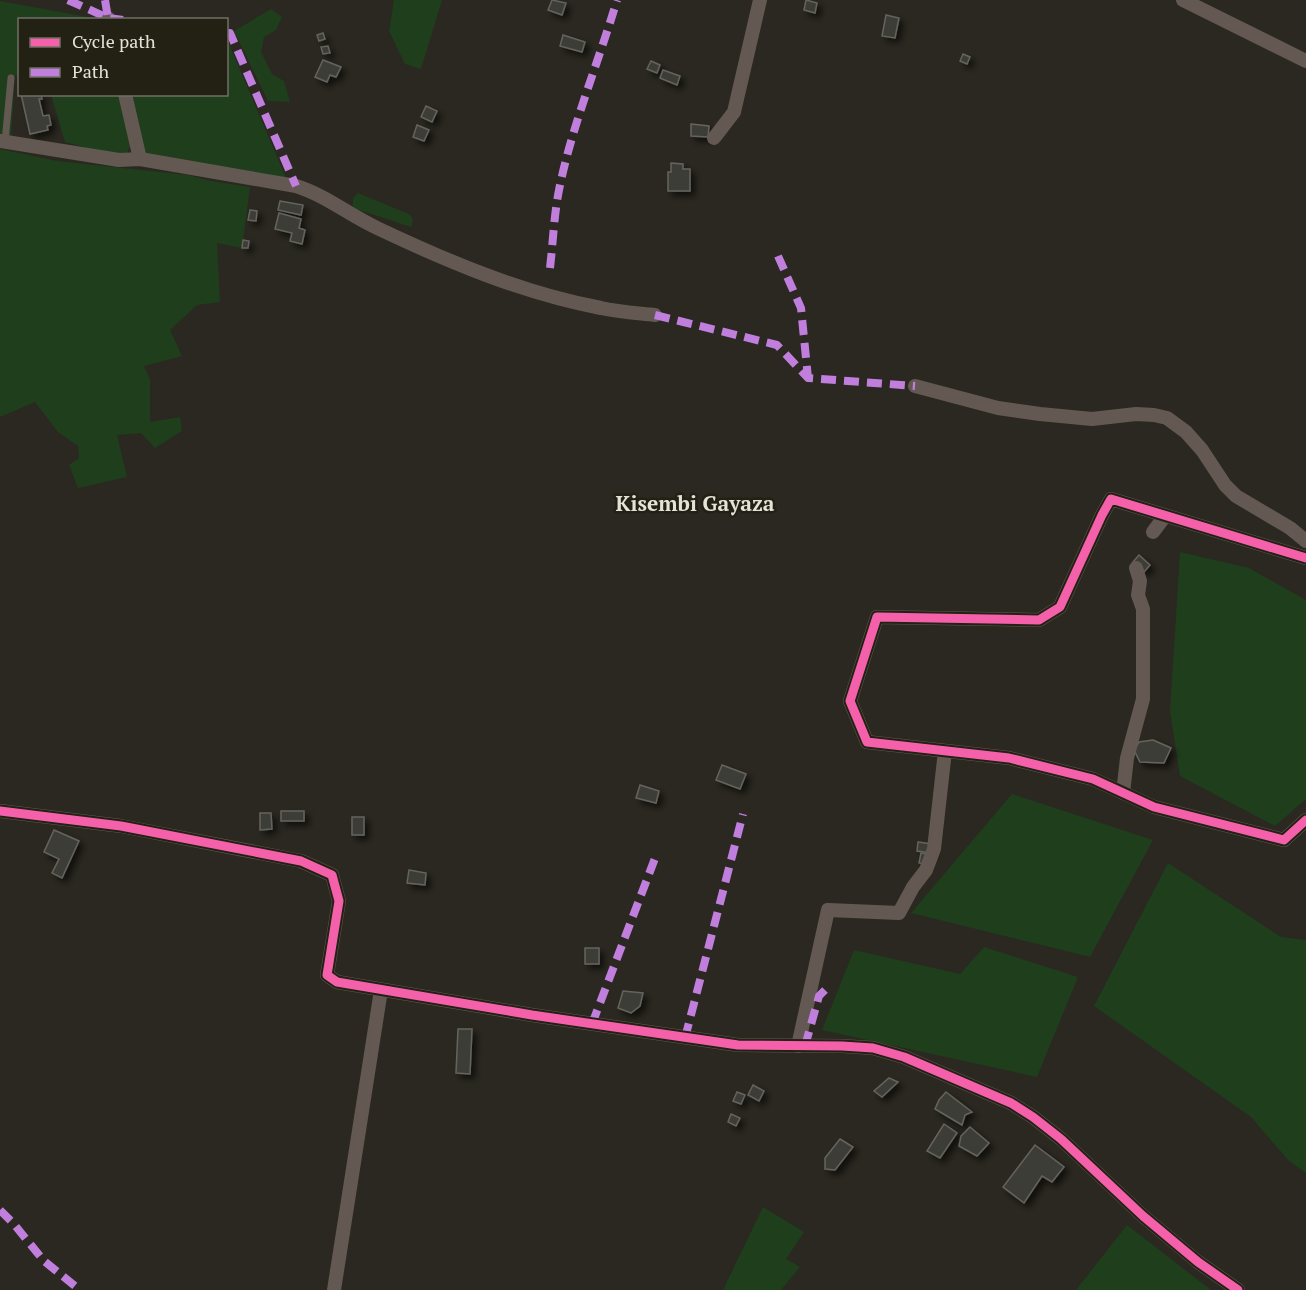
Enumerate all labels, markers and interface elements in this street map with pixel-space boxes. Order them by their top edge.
legend [18,18,228,96]
text: Cycle path [72,29,156,53]
text: Path [72,59,109,83]
district label: Kisembi Gayaza [616,489,775,517]

